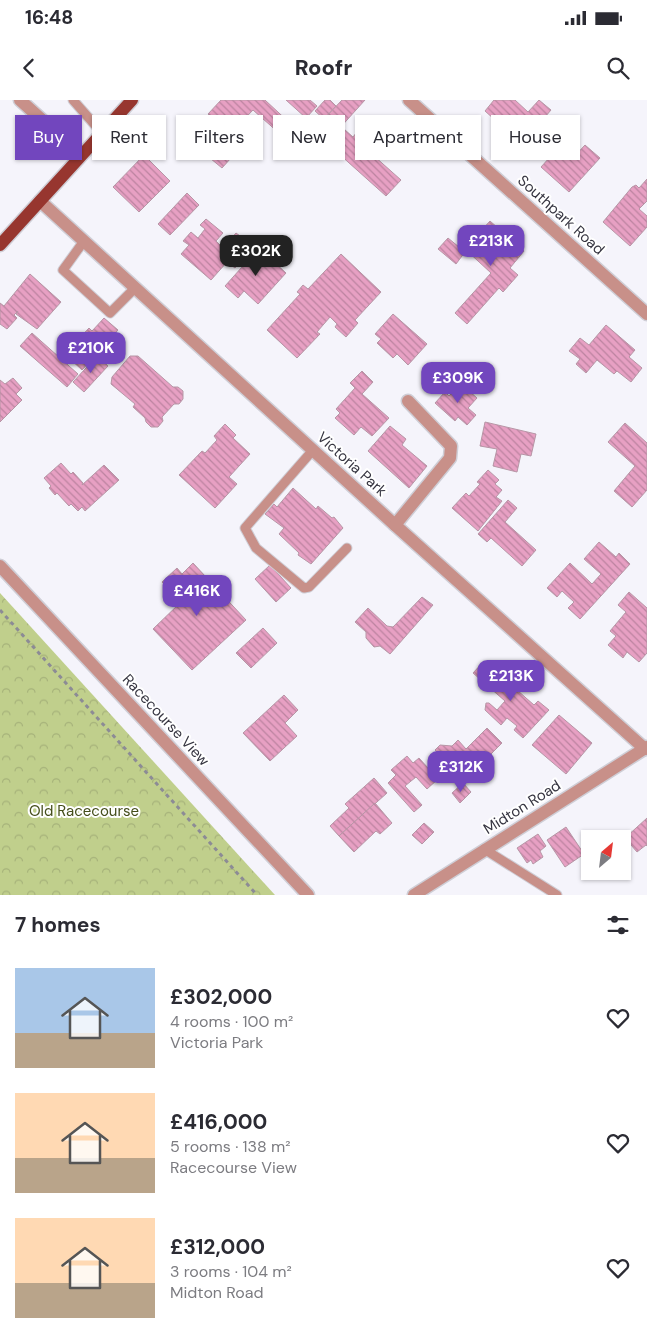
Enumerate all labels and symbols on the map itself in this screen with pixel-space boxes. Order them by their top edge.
street label: Southpark Road [513,171,609,259]
pin: £213K [456,224,526,267]
pin: £302K [221,234,291,277]
pin: £210K [56,332,126,374]
pin: £309K [423,362,493,404]
street label: Victoria Park [313,427,392,501]
pin: £416K [162,574,232,617]
pin: £213K [476,660,546,702]
street label: Racecourse View [118,670,214,771]
pin: £312K [426,750,496,793]
street label: Midton Road [480,775,564,839]
park label: Old Racecourse [29,801,139,821]
north arrow [581,830,631,880]

